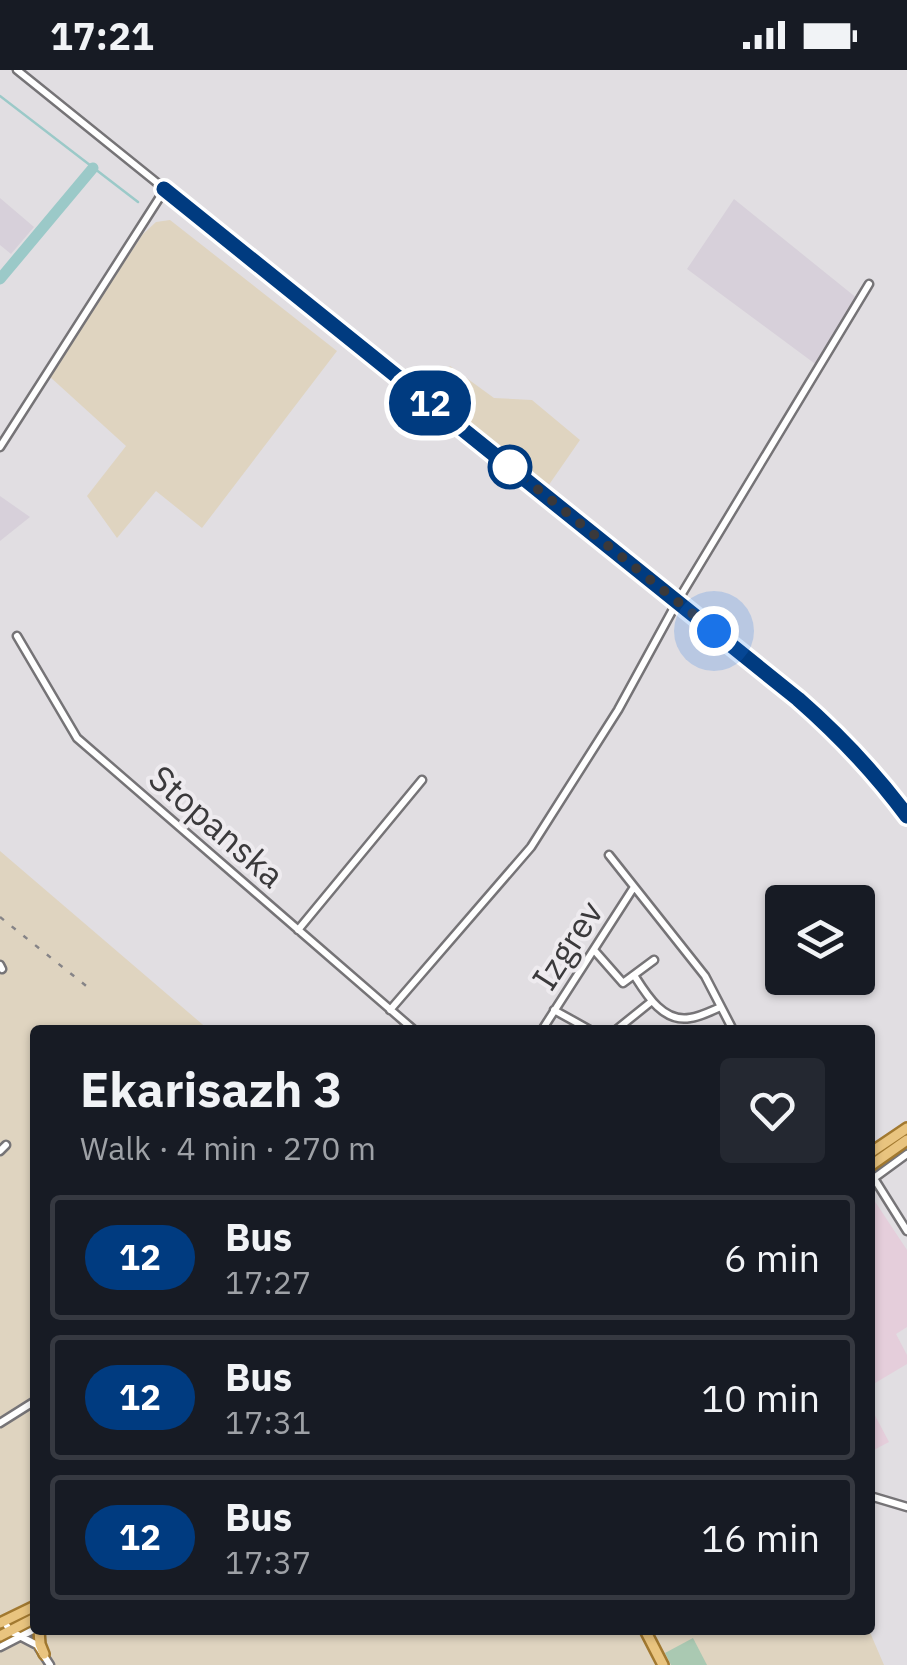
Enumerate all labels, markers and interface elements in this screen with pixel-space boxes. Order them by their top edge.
text: 17:21 [50,11,154,60]
line badge: 12 [385,370,475,436]
text: 12 [409,380,451,426]
unlabelled marker [489,446,531,488]
your location [689,606,739,656]
street label: Stopanska [140,755,294,897]
map controls [765,885,875,995]
button: layers [765,885,875,995]
street label: Izgrev [521,892,613,998]
text: Ekarisazh 3 [80,1058,342,1120]
button: heart [720,1058,825,1163]
text: Walk · 4 min · 270 m [80,1127,376,1169]
text: Bus [225,1212,292,1261]
text: 6 min [724,1233,820,1282]
text: 12 [119,1234,161,1280]
text: 17:27 [225,1261,311,1303]
text: Bus [225,1352,292,1401]
text: 10 min [701,1373,820,1422]
text: 12 [119,1374,161,1420]
text: 17:31 [225,1401,311,1443]
text: Bus [225,1492,292,1541]
text: 16 min [701,1513,820,1562]
text: 12 [119,1514,161,1560]
text: 17:37 [225,1541,311,1583]

